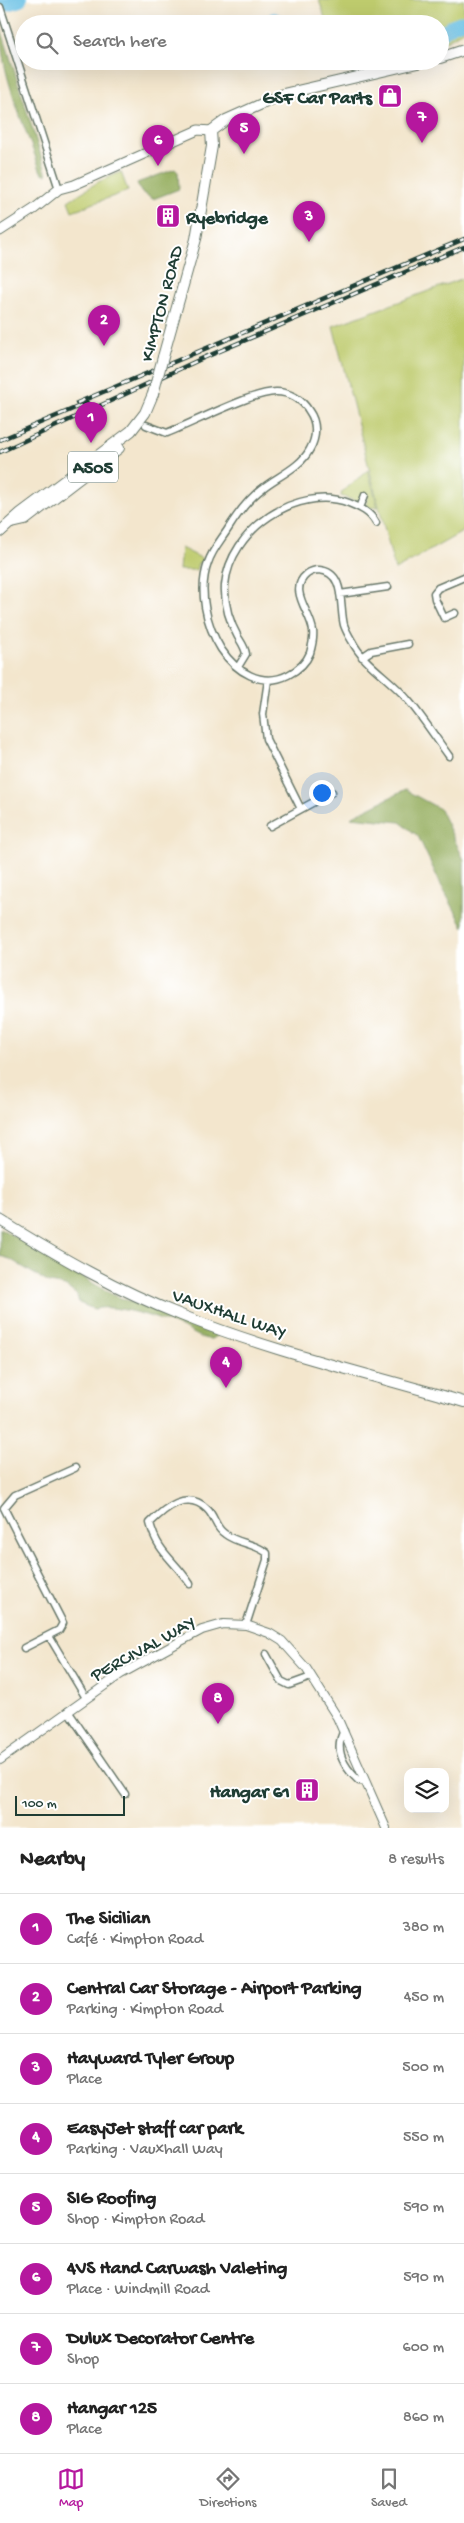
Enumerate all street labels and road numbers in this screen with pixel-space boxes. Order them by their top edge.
street label: KIMPTON ROAD [137,243,190,365]
road number: A505 [68,452,118,482]
street label: VAUXHALL WAY [168,1285,289,1346]
street label: PERCIVAL WAY [86,1612,200,1689]

